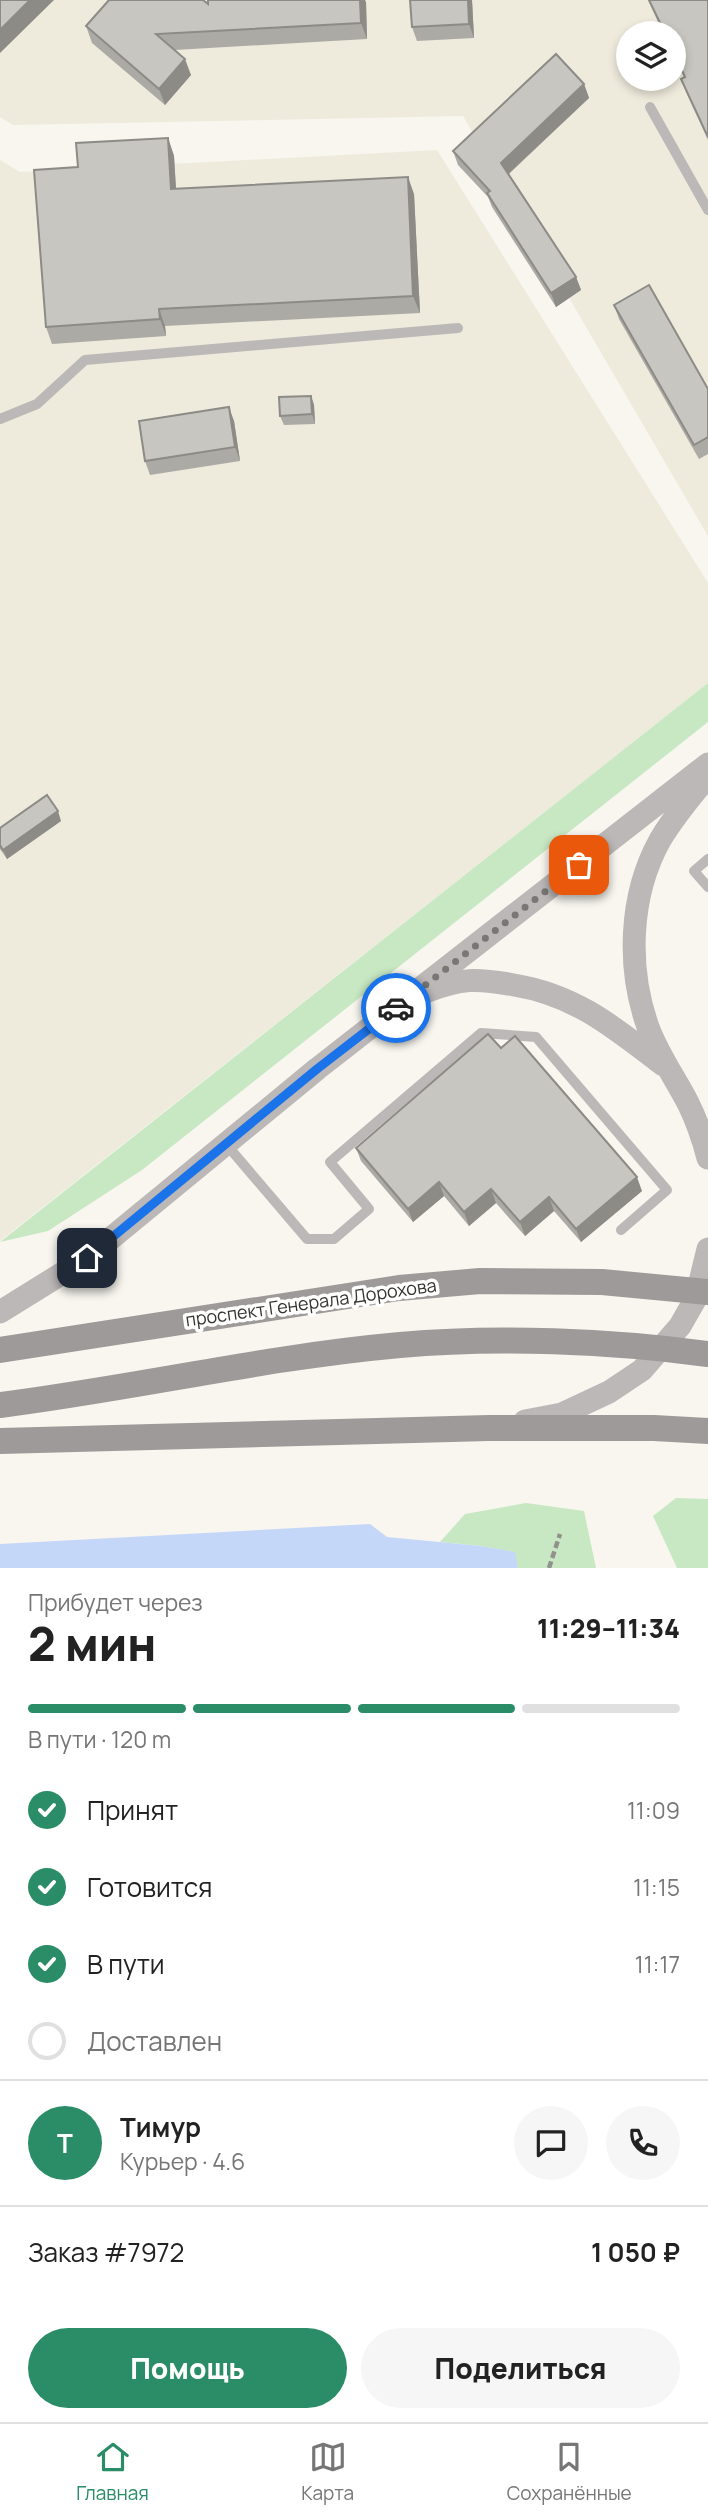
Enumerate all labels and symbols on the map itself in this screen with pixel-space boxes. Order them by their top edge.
pin [549,835,609,895]
courier [361,973,431,1043]
pin [57,1228,117,1288]
street label: проспект Генерала Дорохова [184,1273,438,1331]

